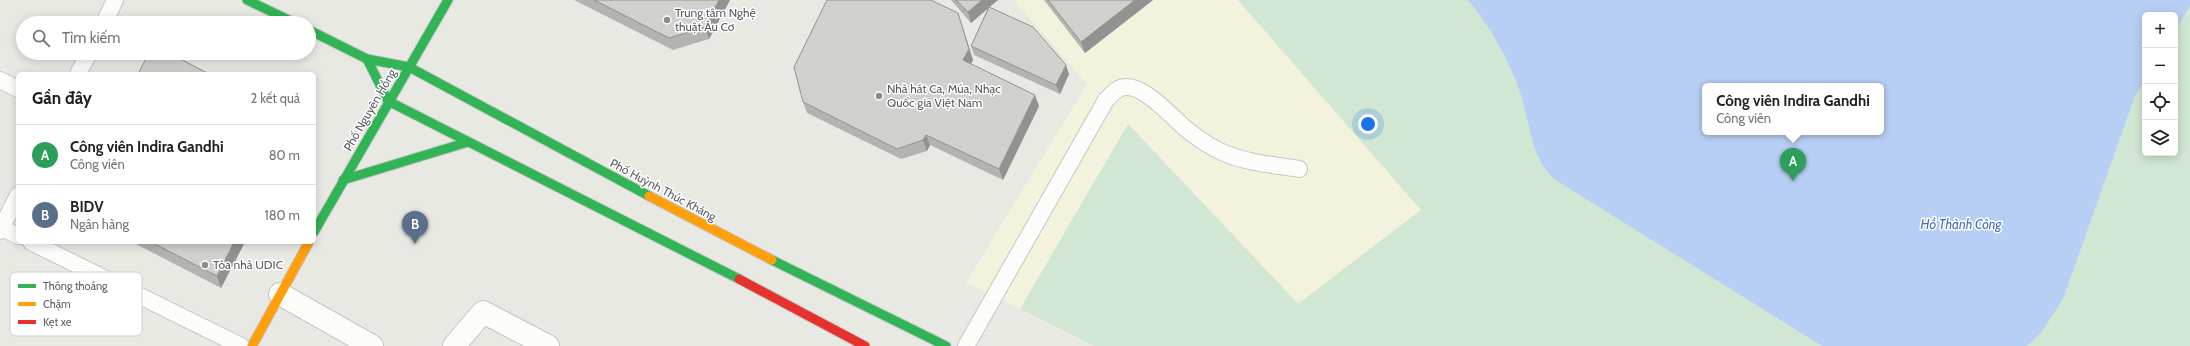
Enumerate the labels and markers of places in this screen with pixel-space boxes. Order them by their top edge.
place label: Trung tâm Nghệ thuật Âu Cơ [675,5,756,34]
marker: Trung tâm Nghệ thuật Âu Cơ [662,15,672,25]
place label: Nhà hát Ca, Múa, Nhạc Quốc gia Việt Nam [887,81,1001,110]
marker: Nhà hát Ca, Múa, Nhạc Quốc gia Việt Nam [874,91,884,101]
pin: A [1780,148,1806,181]
pin: B [402,211,428,244]
place label: Tòa nhà UDIC [213,257,283,272]
marker: Tòa nhà UDIC [200,260,210,270]

